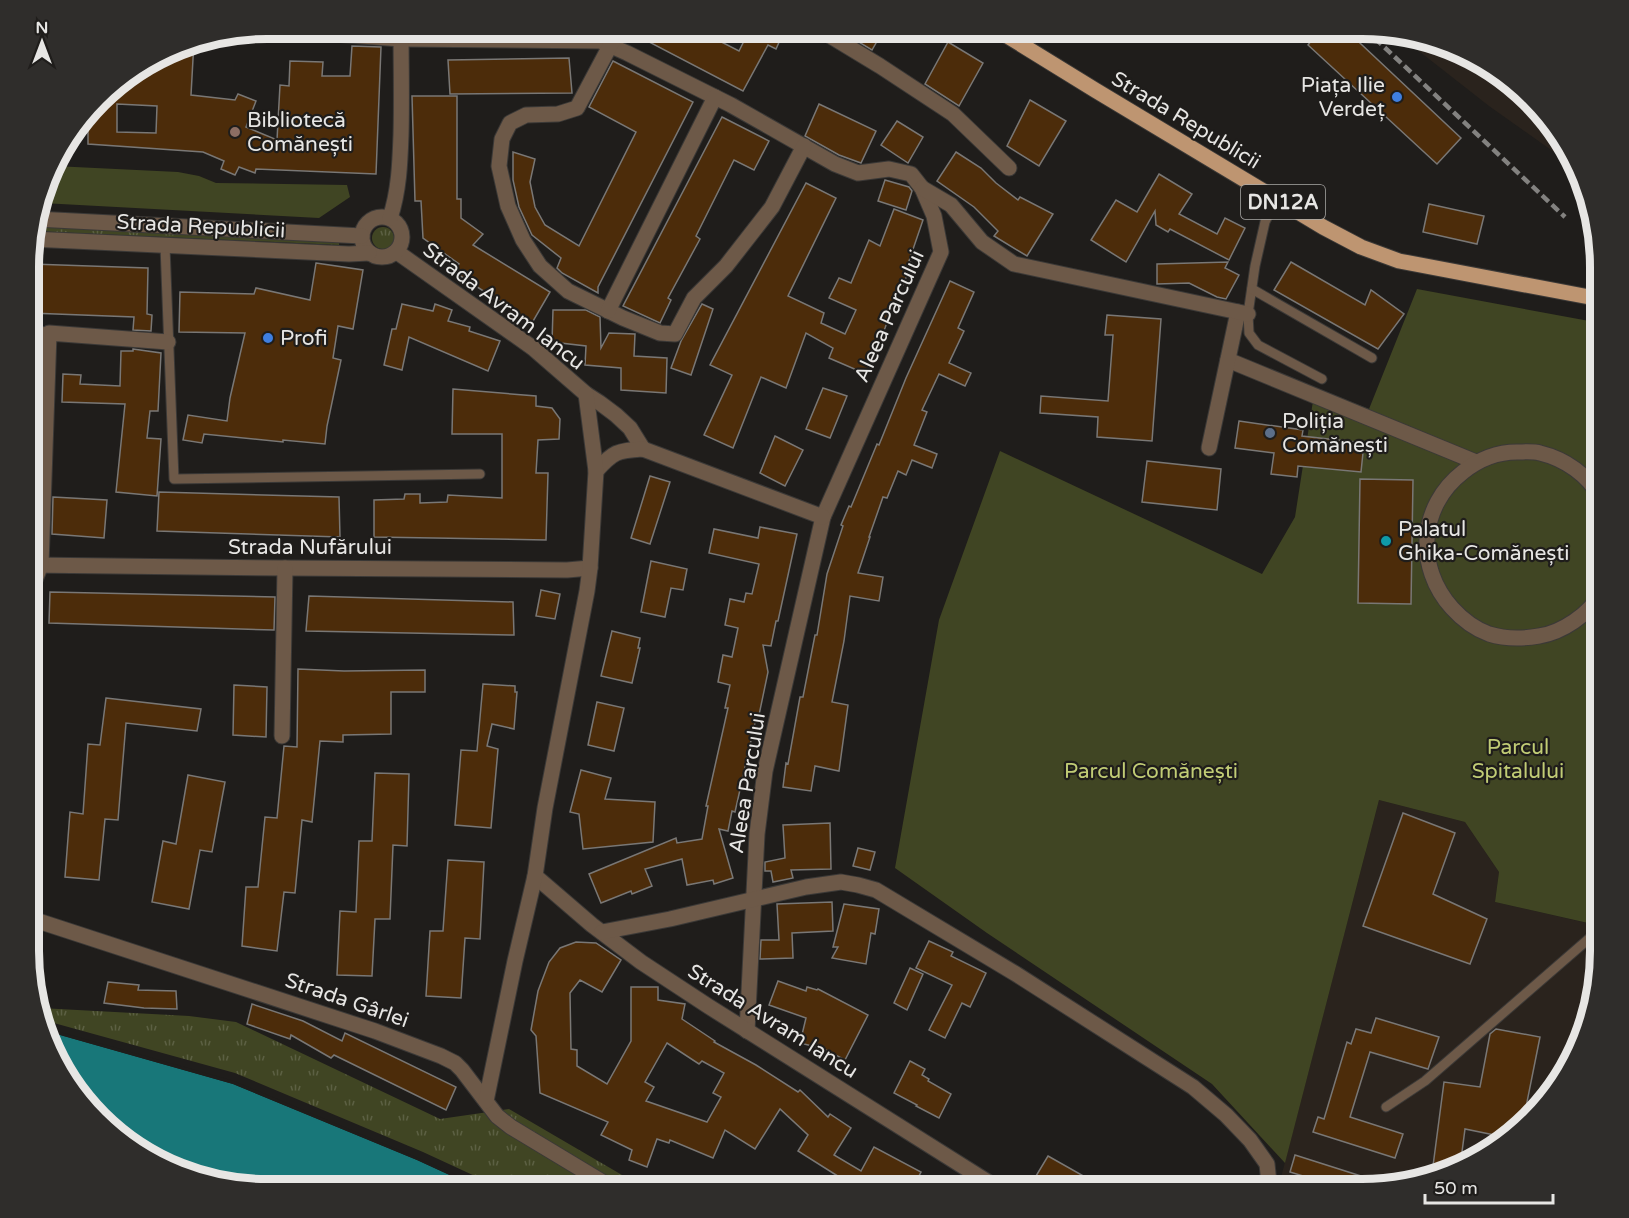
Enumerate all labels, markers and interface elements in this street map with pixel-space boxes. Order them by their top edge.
north arrow [12,12,72,72]
text: N [36,18,48,38]
street label: Strada Republicii [1107,66,1265,175]
place label: Piața Ilie Verdeț [1301,73,1385,122]
marker: Piața Ilie Verdeț [1390,90,1404,104]
place label: Bibliotecă Comănești [247,108,353,157]
marker: Bibliotecă Comănești [228,125,242,139]
road number: DN12A [1241,185,1325,219]
street label: Strada Republicii [116,210,286,243]
street label: Strada Avram Iancu [418,237,590,375]
street label: Aleea Parcului [849,246,930,386]
place label: Profi [280,326,328,351]
marker: Profi [261,331,275,345]
place label: Poliția Comănești [1282,409,1388,458]
marker: Poliția Comănești [1263,426,1277,440]
place label: Palatul Ghika-Comănești [1398,517,1570,566]
marker: Palatul Ghika-Comănești [1379,534,1393,548]
street label: Strada Nufărului [228,535,392,560]
street label: Aleea Parcului [724,711,771,855]
park label: Parcul Spitalului [1472,735,1564,784]
park label: Parcul Comănești [1064,759,1238,784]
street label: Strada Avram Iancu [683,959,862,1084]
street label: Strada Gârlei [282,968,412,1033]
scale bar [1425,1167,1552,1205]
text: 50 m [1434,1177,1478,1199]

